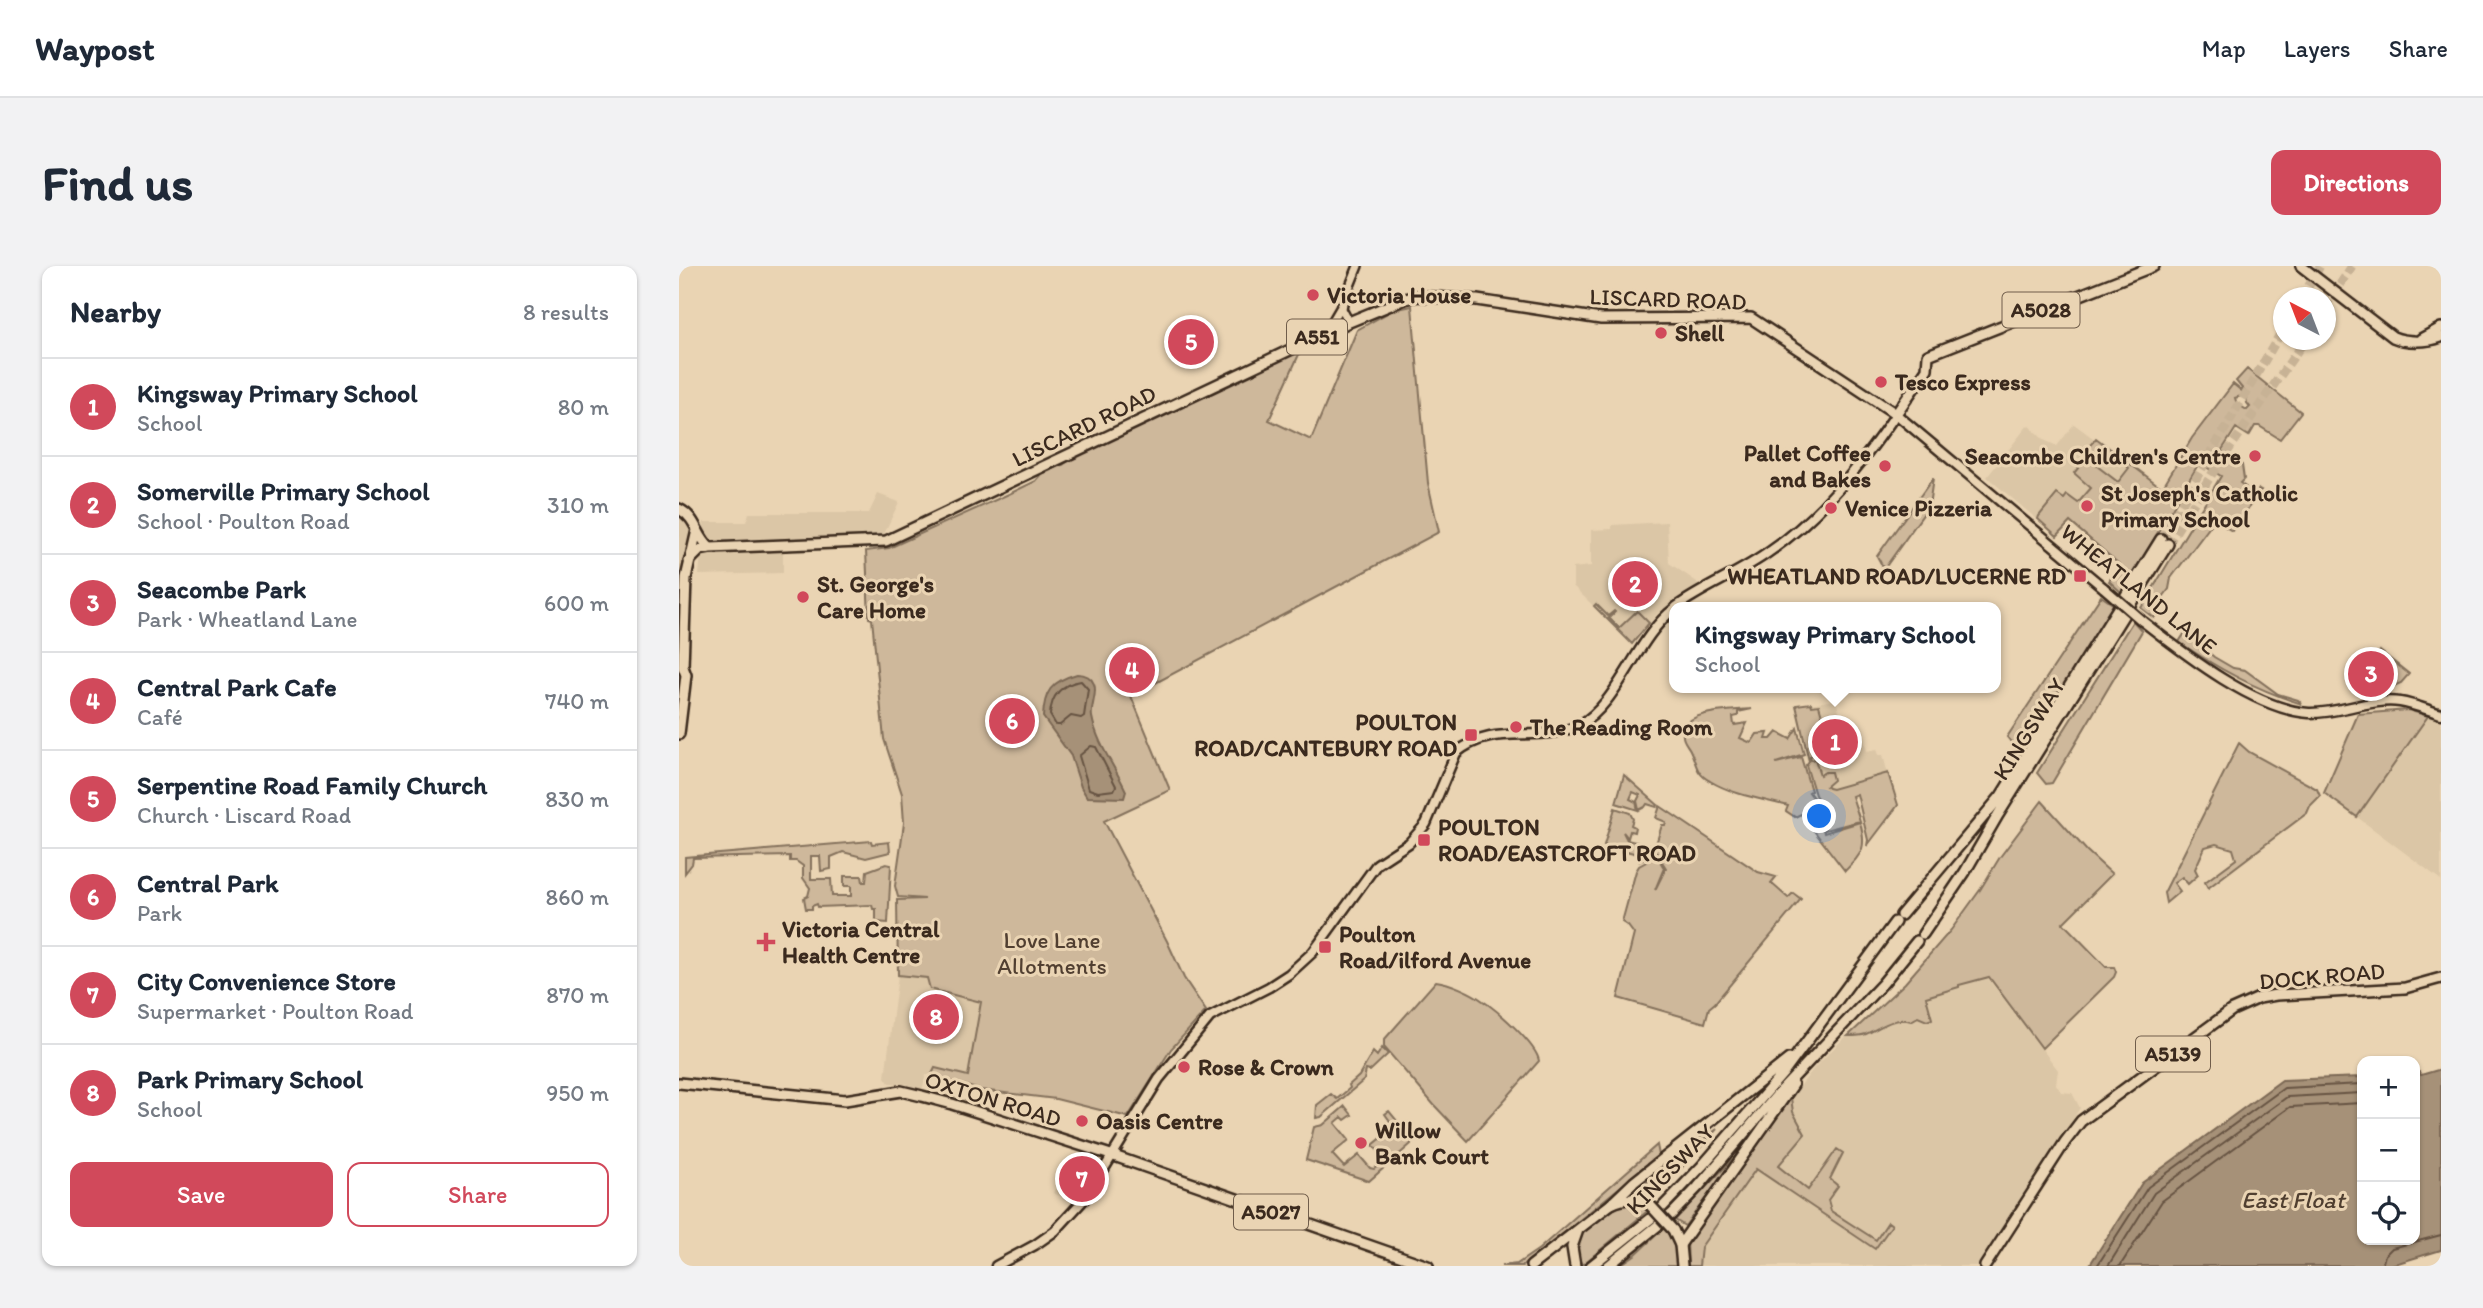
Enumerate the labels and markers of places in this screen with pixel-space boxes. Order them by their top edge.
place label: Victoria House [1327,281,1471,309]
marker: Victoria House [1305,287,1321,303]
pin: 5 [1168,316,1214,368]
place label: Shell [1675,319,1725,347]
marker: Shell [1653,325,1669,341]
place label: Tesco Express [1894,368,2031,396]
marker: Tesco Express [1873,374,1889,390]
place label: Pallet Coffee and Bakes [1744,439,1871,493]
place label: Seacombe Children's Centre [1965,442,2241,470]
marker: Seacombe Children's Centre [2247,448,2263,464]
marker: Pallet Coffee and Bakes [1877,458,1893,474]
place label: St Joseph's Catholic Primary School [2101,479,2298,533]
place label: Venice Pizzeria [1845,494,1993,522]
marker: St Joseph's Catholic Primary School [2079,498,2095,514]
marker: Venice Pizzeria [1823,500,1839,516]
pin: 2 [1612,558,1658,610]
place label: WHEATLAND ROAD/LUCERNE RD [1727,562,2066,590]
marker: WHEATLAND ROAD/LUCERNE RD [2072,568,2088,584]
place label: St. George's Care Home [817,570,934,624]
marker: St. George's Care Home [795,589,811,605]
pin: 4 [1109,644,1155,696]
pin: 3 [2348,648,2394,700]
pin: 6 [989,695,1035,747]
place label: POULTON ROAD/CANTEBURY ROAD [1194,708,1457,762]
place label: The Reading Room [1529,713,1713,741]
pin: 1 [1812,716,1858,768]
marker: The Reading Room [1508,719,1524,735]
marker: POULTON ROAD/CANTEBURY ROAD [1463,727,1479,743]
place label: POULTON ROAD/EASTCROFT ROAD [1438,813,1696,867]
marker: POULTON ROAD/EASTCROFT ROAD [1416,832,1432,848]
place label: Victoria Central Health Centre [782,915,940,969]
place label: Poulton Road/ilford Avenue [1339,920,1531,974]
marker: Victoria Central Health Centre [756,932,776,952]
marker: Poulton Road/ilford Avenue [1317,939,1333,955]
pin: 8 [913,991,959,1043]
place label: Rose & Crown [1198,1053,1335,1081]
marker: Rose & Crown [1176,1059,1192,1075]
place label: Oasis Centre [1096,1107,1223,1135]
marker: Oasis Centre [1074,1113,1090,1129]
place label: Willow Bank Court [1375,1116,1489,1170]
marker: Willow Bank Court [1353,1135,1369,1151]
pin: 7 [1059,1153,1105,1205]

